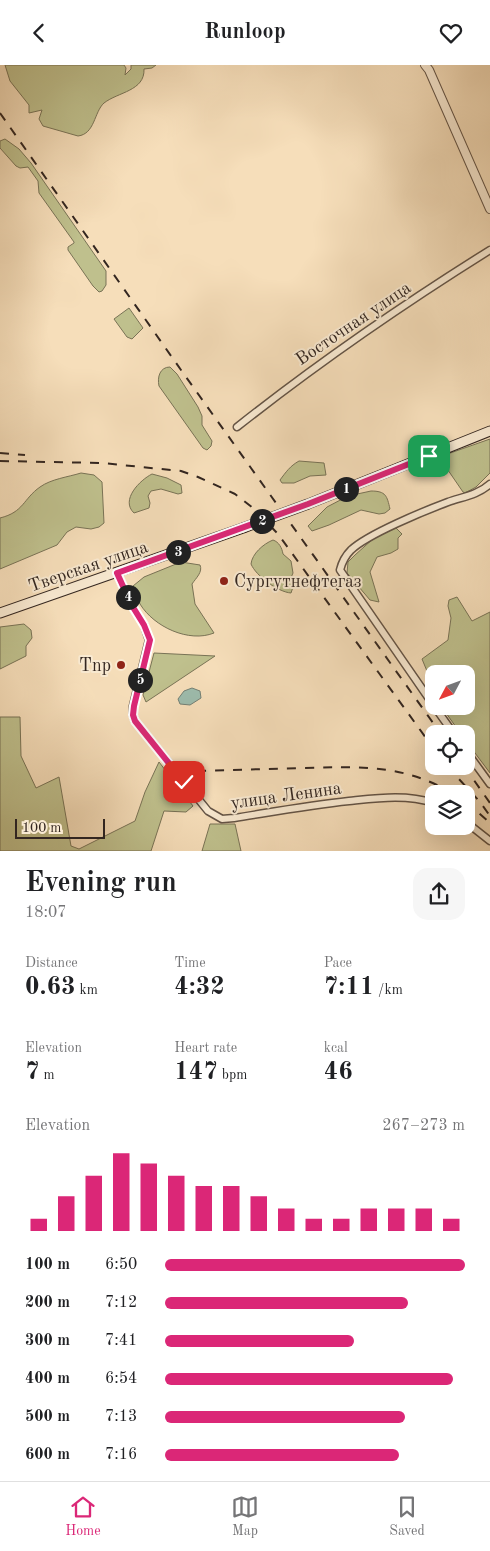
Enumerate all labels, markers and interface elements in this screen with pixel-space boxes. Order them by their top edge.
icon: back [25,19,53,47]
icon: heart [437,19,465,47]
text: Runloop [204,21,286,43]
street label: Восточная улица [293,279,415,369]
pin [408,435,450,477]
icon: arrive [415,442,443,470]
pin: 1 [334,477,358,501]
text: 1 [342,482,351,496]
pin: 2 [250,509,274,533]
text: 2 [258,514,267,528]
street label: Тверская улица [26,538,151,596]
pin: 3 [166,539,190,565]
text: 3 [174,545,183,559]
place label: Сургутнефтегаз [234,573,362,592]
marker: Сургутнефтегаз [218,575,230,587]
pin: 4 [116,585,140,609]
text: 4 [124,590,133,604]
place label: Tnp [79,657,111,675]
marker: Tnp [115,659,127,671]
north arrow [425,665,475,715]
map controls [425,665,475,835]
pin: 5 [128,667,152,693]
text: 5 [136,673,145,687]
button: locate [425,725,475,775]
pin [163,761,205,803]
icon: check [170,768,198,796]
street label: улица Ленина [230,779,343,813]
button: layers [425,785,475,835]
scale bar [15,816,105,839]
text: 100 m [22,821,61,835]
button: share [413,868,465,920]
text: Evening run [25,870,177,898]
text: 18:07 [25,905,67,921]
text: Distance [25,956,78,970]
text: Time [174,956,206,970]
text: Pace [324,956,352,970]
text: 0.63 [25,975,76,1000]
text: 4:32 [174,975,225,1000]
text: 7:11 [324,975,374,1000]
text: km [76,983,98,997]
text: /km [374,983,403,997]
text: Elevation [25,1041,82,1055]
text: Heart rate [174,1041,237,1055]
text: kcal [324,1041,348,1055]
text: 7 [25,1060,40,1085]
text: 147 [174,1060,218,1085]
text: 46 [324,1060,353,1085]
text: m [40,1068,55,1082]
text: bpm [218,1068,247,1082]
text: Elevation [25,1118,90,1134]
text: 267–273 m [382,1118,465,1134]
text: 100 m [25,1257,70,1273]
text: 6:50 [105,1257,137,1273]
text: 200 m [25,1295,70,1311]
text: 7:12 [105,1295,137,1311]
text: 300 m [25,1333,70,1349]
text: 7:41 [105,1333,137,1349]
text: 400 m [25,1371,70,1387]
text: 6:54 [105,1371,137,1387]
text: 500 m [25,1409,70,1425]
text: 7:13 [105,1409,137,1425]
text: 600 m [25,1447,70,1463]
text: 7:16 [105,1447,137,1463]
tab: Home [65,1493,101,1540]
tab: Map [231,1493,259,1540]
tab: Saved [389,1493,425,1540]

